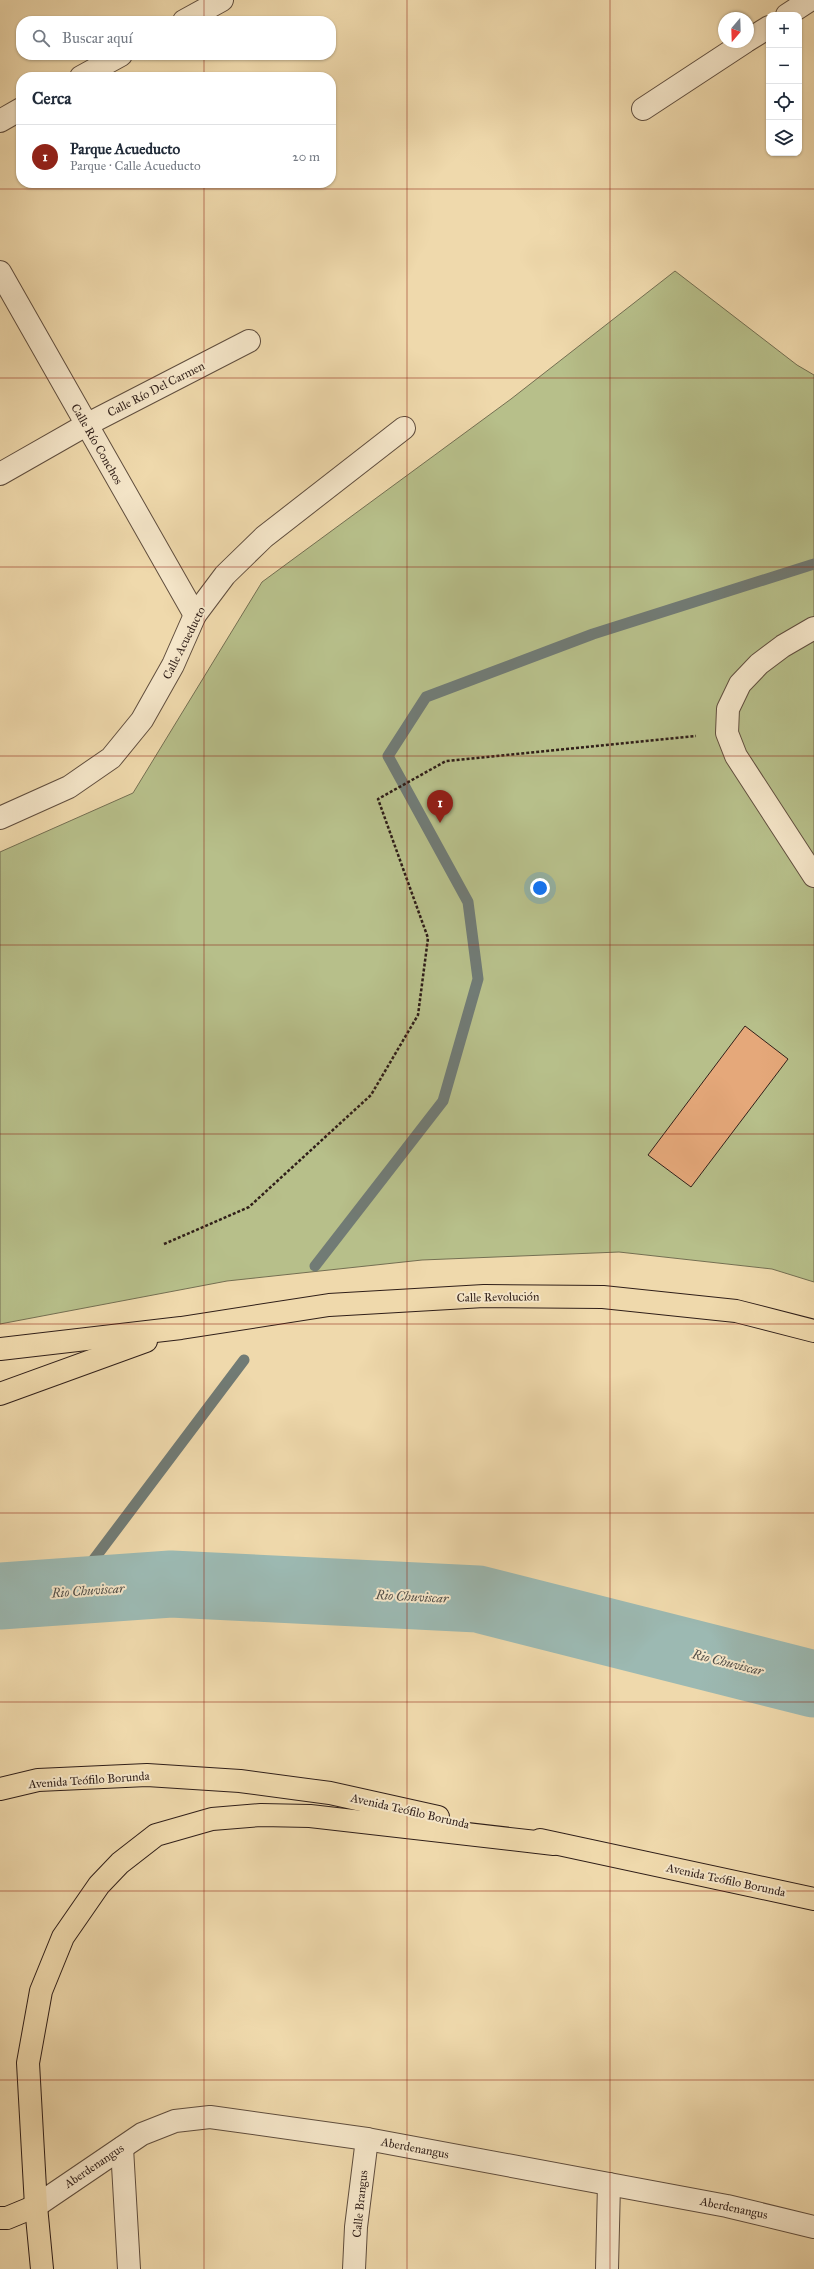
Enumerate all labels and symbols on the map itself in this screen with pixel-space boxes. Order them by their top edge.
north arrow [718,12,754,48]
street label: Calle Río Del Carmen [105,358,207,420]
street label: Calle Río Conchos [68,401,126,487]
street label: Calle Acueducto [160,604,208,682]
pin: 1 [427,790,453,823]
your location [530,878,550,898]
street label: Calle Revolución [456,1289,540,1305]
water label: Rio Chuviscar [50,1580,125,1602]
water label: Rio Chuviscar [374,1587,449,1607]
water label: Rio Chuviscar [690,1646,766,1680]
street label: Avenida Teófilo Borunda [27,1769,151,1791]
street label: Avenida Teófilo Borunda [348,1790,472,1832]
street label: Avenida Teófilo Borunda [664,1860,788,1900]
street label: Aberdenangus [379,2134,450,2162]
street label: Aberdenangus [61,2141,127,2192]
street label: Calle Brangus [349,2170,371,2239]
street label: Aberdenangus [698,2194,769,2223]

